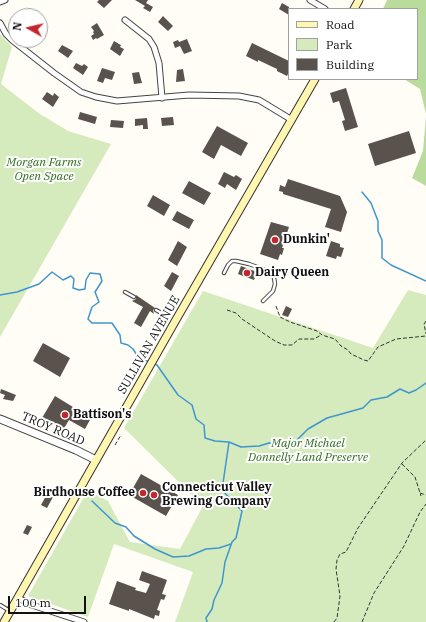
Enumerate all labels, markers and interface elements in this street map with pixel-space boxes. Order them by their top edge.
north arrow [8,8,48,48]
legend [288,8,418,80]
text: Road [326,17,355,32]
text: N [10,21,25,32]
text: Park [326,37,352,52]
text: Building [326,57,374,72]
park label: Morgan Farms Open Space [7,156,81,184]
place label: Dunkin' [283,233,330,247]
marker: Dunkin' [270,235,280,245]
place label: Dairy Queen [255,266,329,280]
marker: Dairy Queen [242,268,252,278]
street label: SULLIVAN AVENUE [115,293,183,397]
place label: Battison's [73,408,131,422]
street label: TROY ROAD [19,409,87,449]
marker: Battison's [60,410,70,420]
park label: Major Michael Donnelly Land Preserve [248,437,368,465]
place label: Connecticut Valley Brewing Company [162,481,272,509]
place label: Birdhouse Coffee [33,486,135,500]
marker: Birdhouse Coffee [138,488,148,498]
marker: Connecticut Valley Brewing Company [149,490,159,500]
scale bar [10,588,88,614]
text: 100 m [15,595,51,610]

